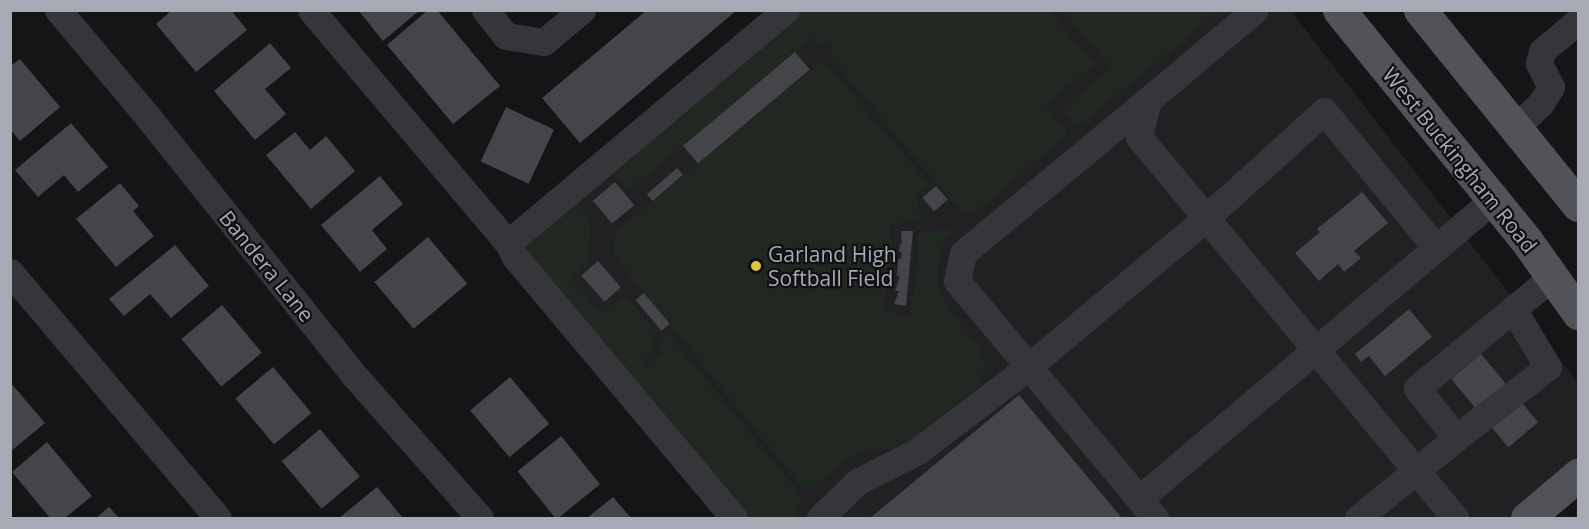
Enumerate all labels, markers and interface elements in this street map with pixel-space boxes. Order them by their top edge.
street label: West Buckingham Road [1378,62,1542,258]
street label: Bandera Lane [214,205,320,327]
place label: Garland High Softball Field [768,241,897,291]
marker: Garland High Softball Field [749,259,763,273]

